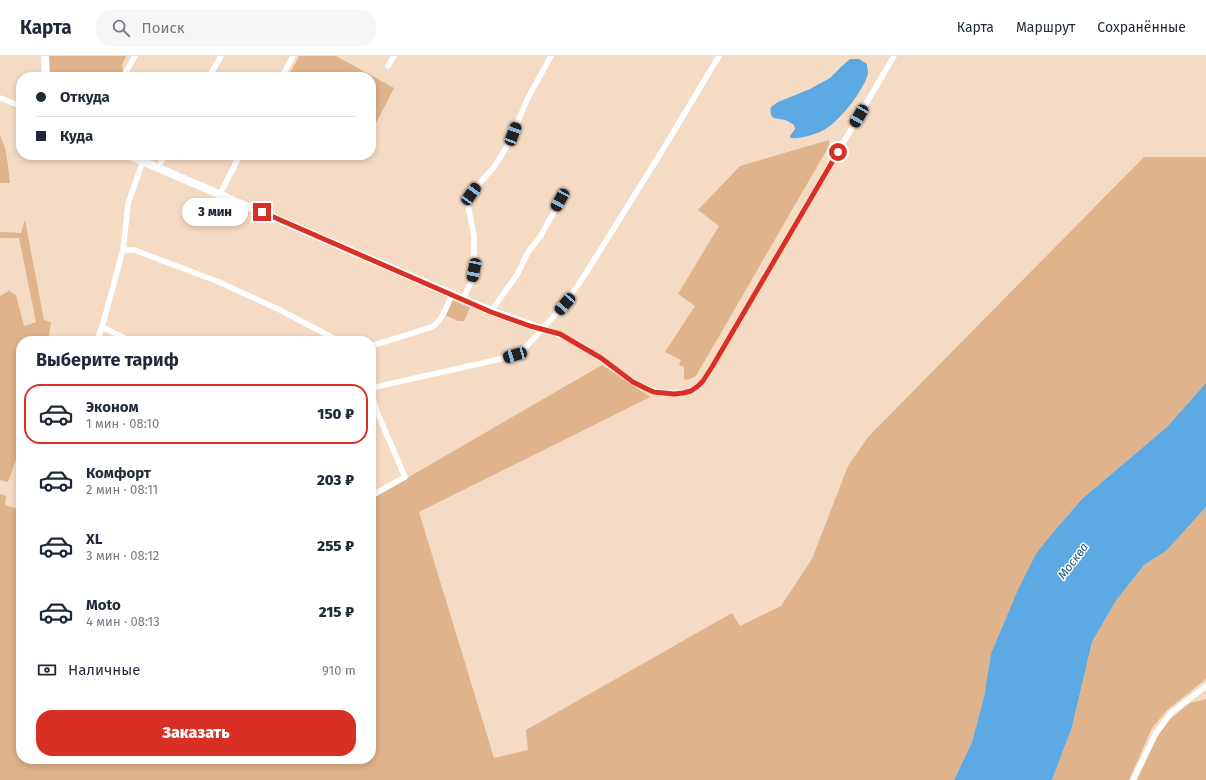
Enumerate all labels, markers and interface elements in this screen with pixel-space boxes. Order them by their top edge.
search box [96,10,376,46]
text: Карта [20,16,72,39]
icon: search [110,17,132,39]
text: Поиск [142,19,184,37]
text: Карта [957,19,994,36]
text: Маршрут [1016,19,1075,36]
text: Сохранённые [1097,19,1186,36]
text: Откуда [60,88,110,106]
car [848,103,870,129]
car [503,121,523,147]
text: Куда [60,127,93,145]
route start [829,143,847,161]
car [459,181,483,207]
car [549,187,571,213]
callout: 3 мин [182,198,248,226]
route end [253,203,271,221]
text: 3 мин [198,204,232,219]
car [466,257,482,283]
car [553,291,577,317]
car [502,346,528,364]
text: Выберите тариф [36,349,179,371]
icon: car [38,396,74,432]
text: Эконом [86,398,139,416]
text: 150 ₽ [317,405,354,423]
text: 1 мин · 08:10 [86,416,159,431]
icon: car [38,462,74,498]
text: Комфорт [86,464,151,482]
text: 203 ₽ [317,471,354,489]
text: 2 мин · 08:11 [86,482,158,497]
icon: car [38,528,74,564]
text: XL [86,530,102,548]
text: 255 ₽ [317,537,354,555]
water label: Москва [1055,540,1091,582]
text: 3 мин · 08:12 [86,548,159,563]
icon: car [38,594,74,630]
text: Moto [86,596,121,614]
text: 215 ₽ [319,603,354,621]
text: 4 мин · 08:13 [86,614,160,629]
icon: cash [36,659,58,681]
text: Наличные [68,661,140,679]
text: 910 m [322,663,356,678]
button: Заказать [36,710,356,756]

